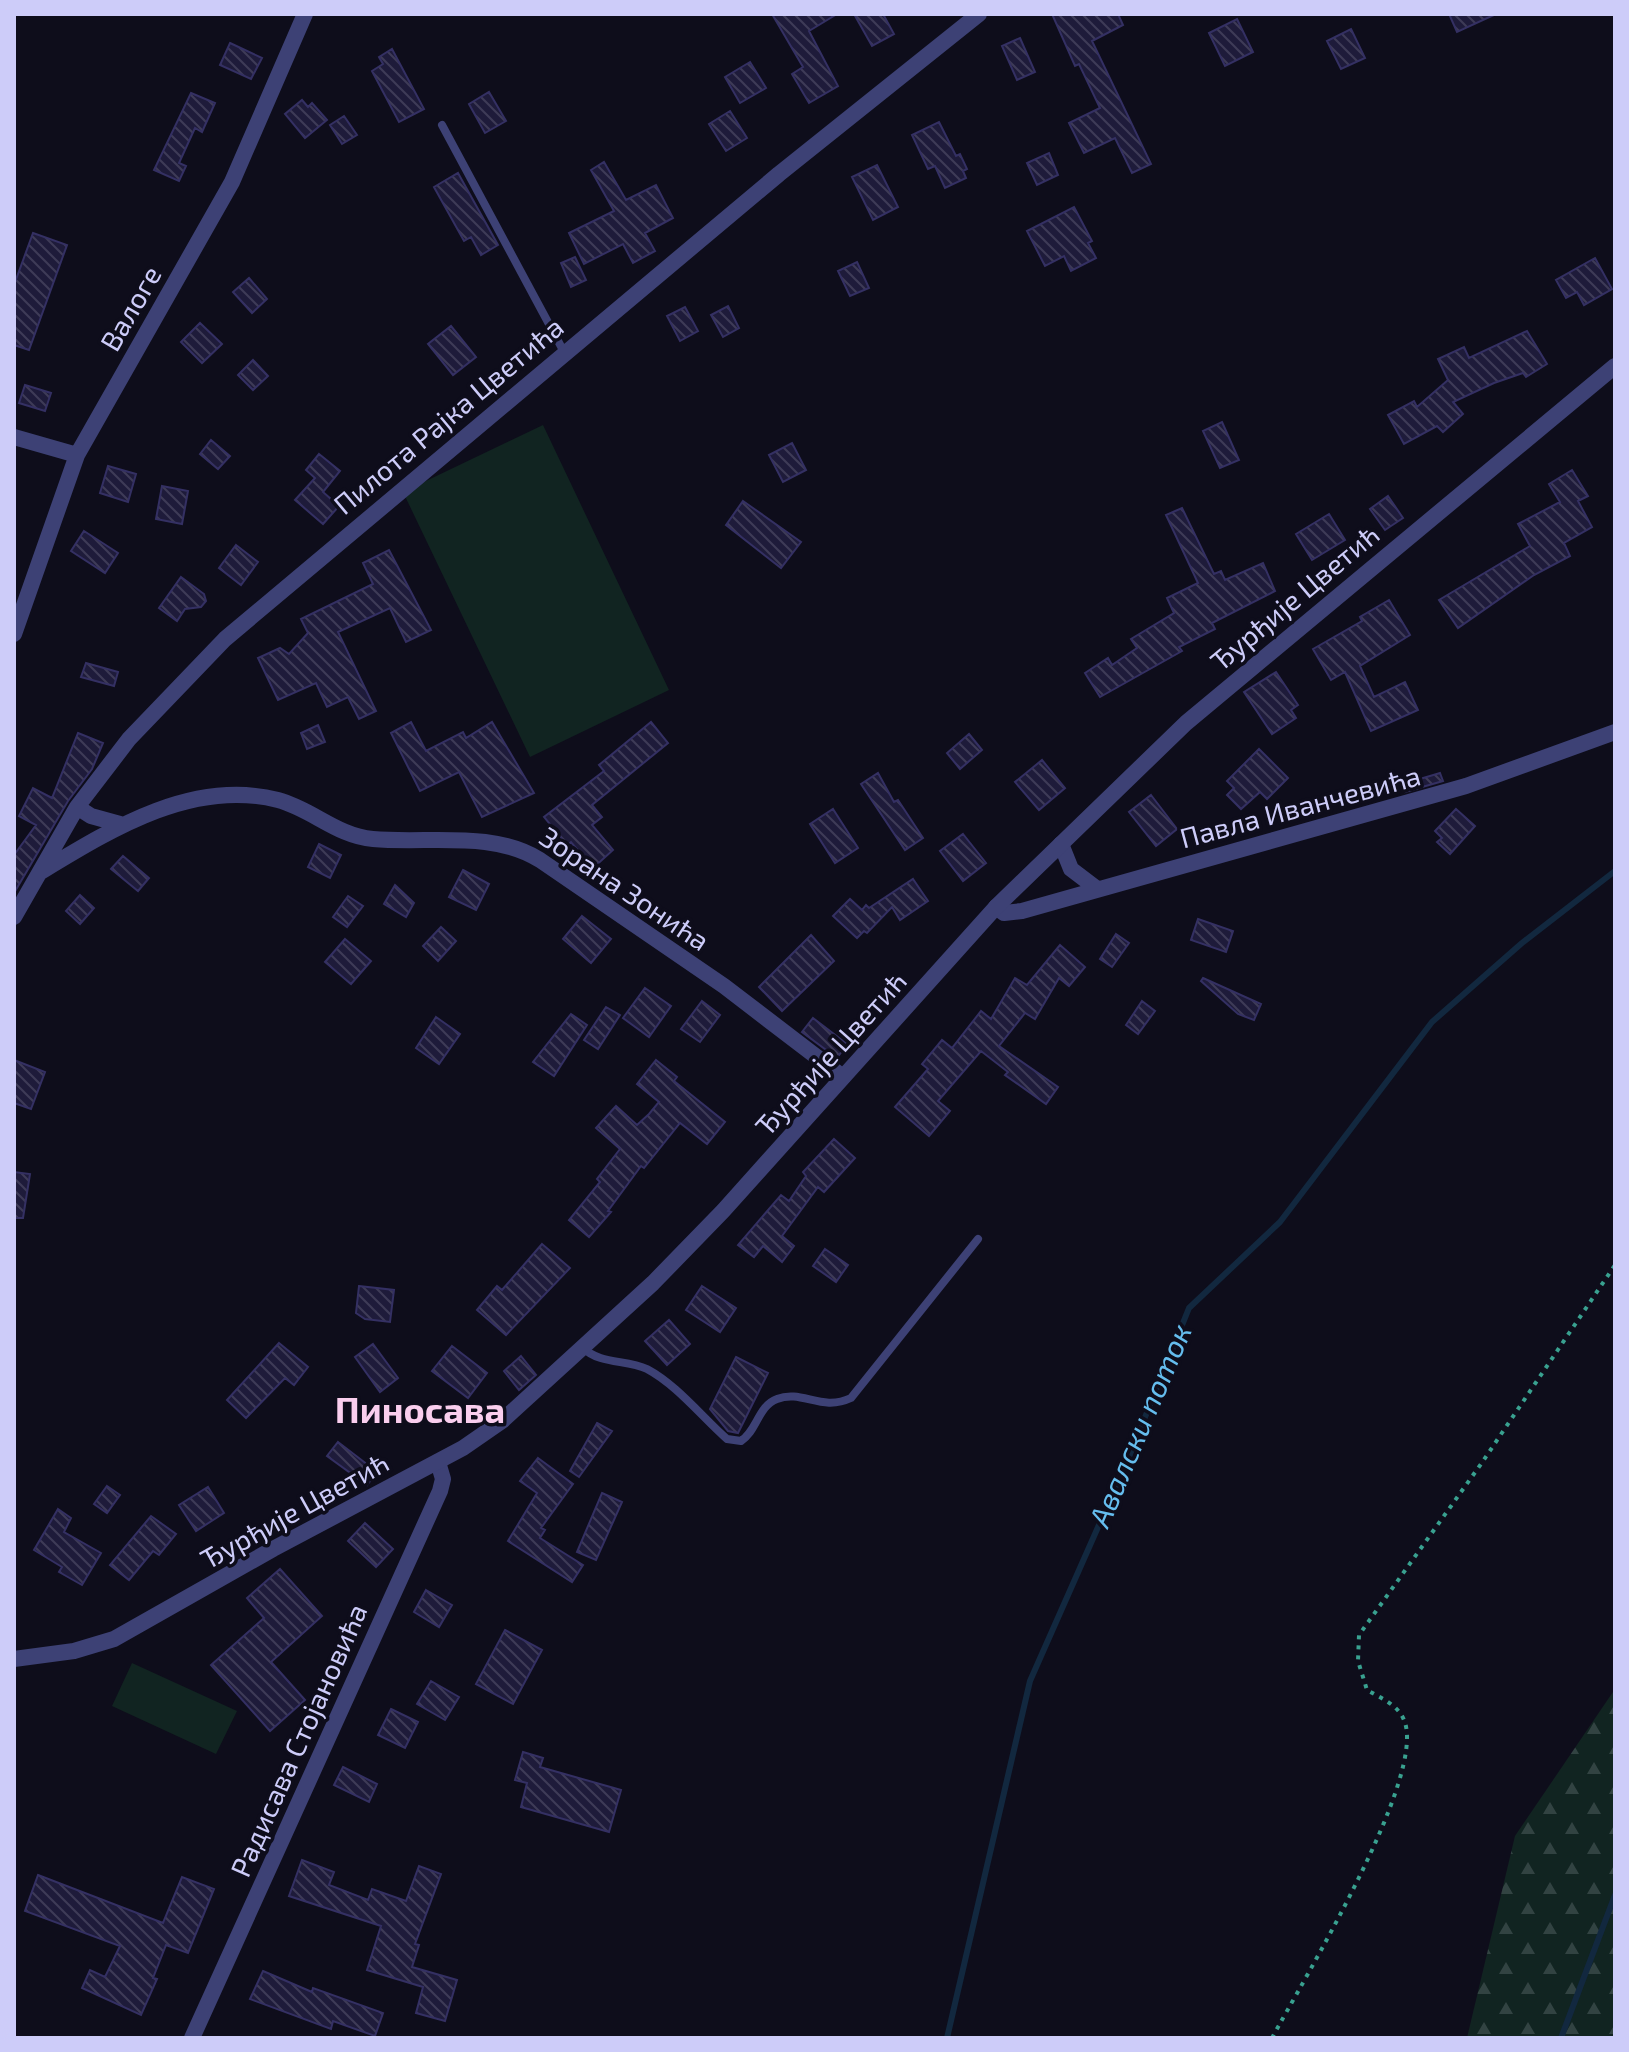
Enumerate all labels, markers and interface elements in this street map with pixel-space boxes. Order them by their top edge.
street label: Валоге [92,260,168,356]
street label: Пилота Рајка Цветића [326,309,570,521]
street label: Ђурђије Цветић [1203,517,1385,677]
street label: Павла Иванчевића [1176,758,1424,854]
street label: Зорана Зонића [534,819,716,957]
street label: Ђурђије Цветић [747,964,913,1142]
water label: Авалски поток [1080,1318,1198,1533]
district label: Пиносава [335,1387,505,1430]
street label: Ђурђије Цветић [194,1444,394,1576]
street label: Радисава Стојановића [222,1598,374,1882]

